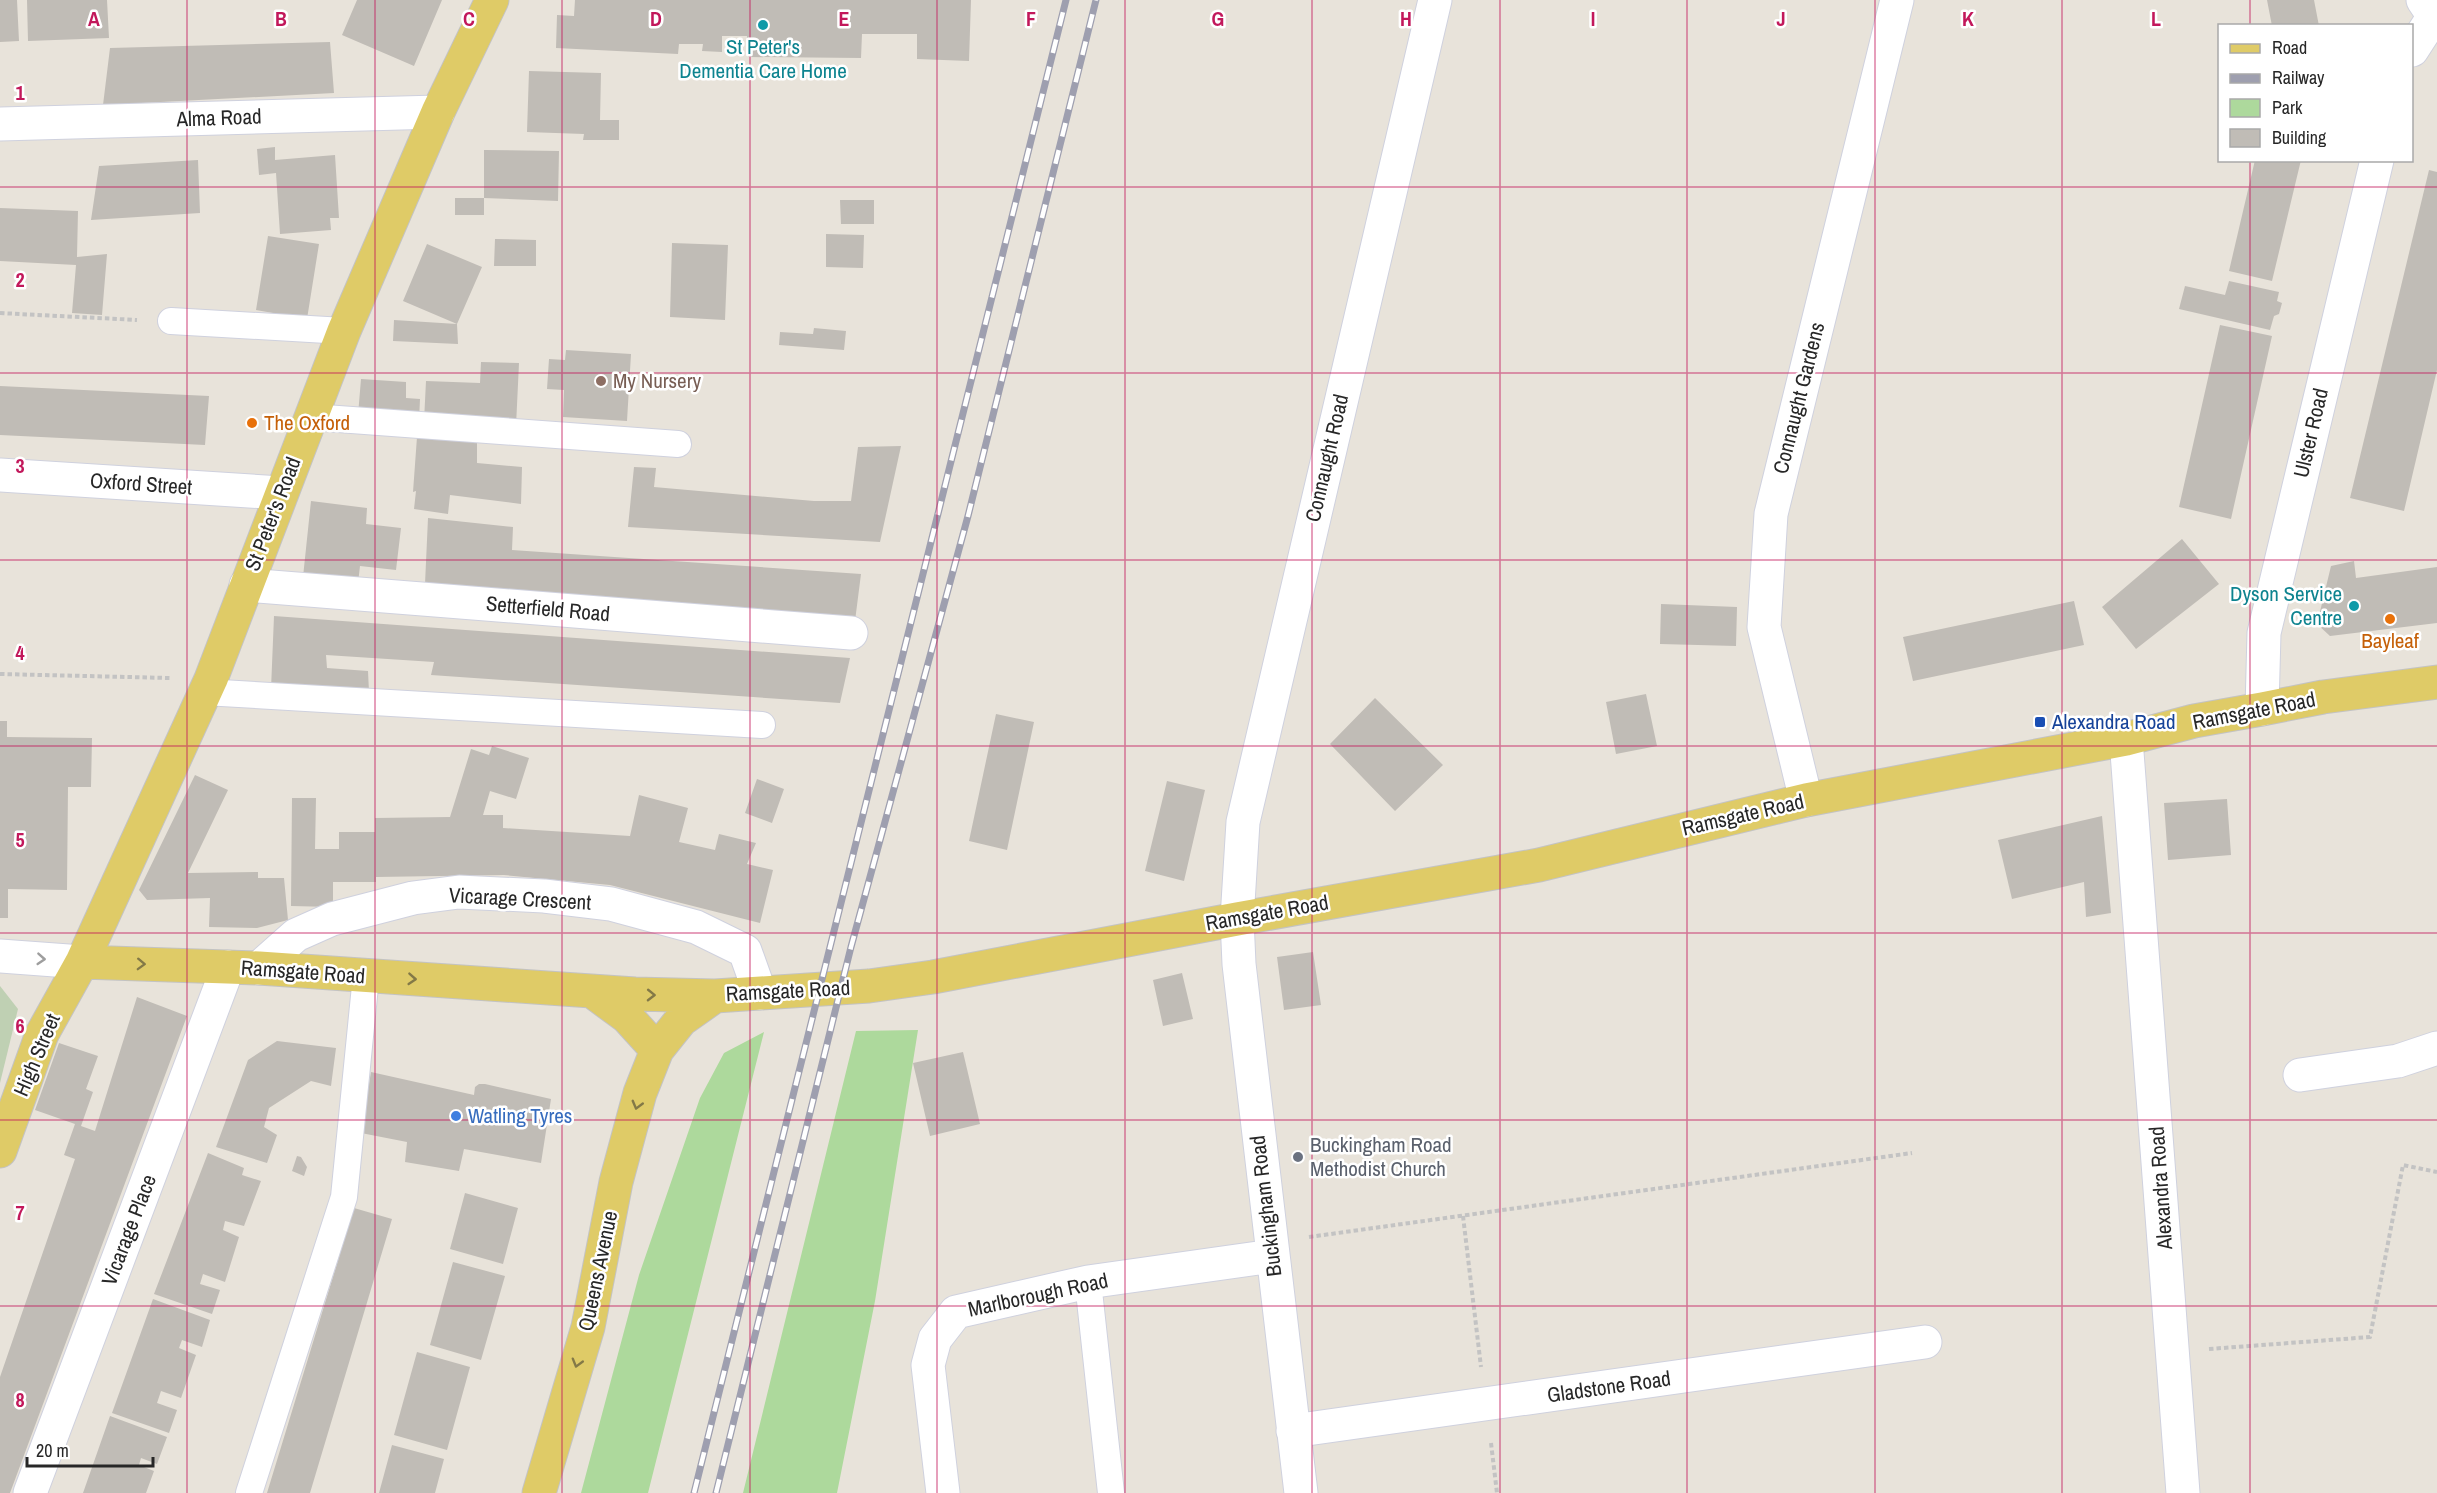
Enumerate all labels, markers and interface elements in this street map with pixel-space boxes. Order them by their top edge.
text: A [88,5,100,32]
text: B [275,5,287,32]
text: C [463,5,475,32]
text: D [650,5,662,32]
text: E [839,5,850,32]
text: F [1026,5,1036,32]
text: G [1212,5,1224,32]
text: H [1400,5,1412,32]
text: I [1591,5,1595,32]
text: J [1776,5,1786,32]
text: K [1962,5,1974,32]
text: L [2151,5,2161,32]
marker: St Peter's Dementia Care Home [756,18,770,32]
legend [2218,24,2413,162]
place label: St Peter's Dementia Care Home [679,32,847,85]
text: Road [2272,35,2307,60]
text: Railway [2272,65,2325,90]
text: 1 [15,79,25,106]
text: Park [2272,95,2303,120]
street label: Alma Road [175,102,262,134]
text: Building [2272,125,2327,150]
text: 2 [15,266,25,293]
street label: Connaught Gardens [1766,319,1831,477]
place label: My Nursery [613,366,701,395]
marker: My Nursery [594,374,608,388]
street label: Ulster Road [2286,385,2335,480]
street label: Connaught Road [1298,391,1355,525]
place label: The Oxford [264,408,350,437]
marker: The Oxford [245,416,259,430]
text: 3 [15,452,25,479]
street label: St Peter's Road [237,453,308,575]
street label: Oxford Street [89,465,193,502]
place label: Dyson Service Centre [2230,579,2342,632]
street label: Setterfield Road [485,589,611,628]
marker: Dyson Service Centre [2347,599,2361,613]
marker: Bayleaf [2383,612,2397,626]
place label: Bayleaf [2361,626,2419,655]
text: 4 [15,639,25,666]
street label: Ramsgate Road [2190,684,2318,737]
place label: Alexandra Road [2051,707,2175,736]
marker: Alexandra Road [2033,715,2047,729]
street label: Ramsgate Road [1679,786,1807,843]
text: 5 [15,826,25,853]
street label: Vicarage Crescent [448,880,592,917]
street label: Ramsgate Road [1203,887,1331,938]
one-way arrow [37,952,46,965]
street label: Ramsgate Road [240,953,366,990]
one-way arrow [136,957,145,970]
one-way arrow [408,973,417,986]
street label: Ramsgate Road [725,973,851,1008]
one-way arrow [647,988,656,1001]
street label: High Street [6,1009,67,1101]
text: 6 [15,1012,25,1039]
one-way arrow [632,1099,644,1110]
place label: Watling Tyres [468,1101,572,1130]
marker: Watling Tyres [449,1109,463,1123]
street label: Alexandra Road [2142,1125,2179,1252]
place label: Buckingham Road Methodist Church [1310,1130,1452,1183]
street label: Buckingham Road [1242,1134,1289,1278]
marker: Buckingham Road Methodist Church [1291,1150,1305,1164]
street label: Vicarage Place [94,1170,163,1289]
text: 7 [15,1199,25,1226]
street label: Queens Avenue [571,1208,624,1334]
street label: Marlborough Road [965,1266,1111,1324]
one-way arrow [572,1357,584,1368]
street label: Gladstone Road [1545,1363,1673,1410]
text: 8 [15,1386,25,1413]
scale bar [27,1430,153,1468]
text: 20 m [36,1438,69,1463]

